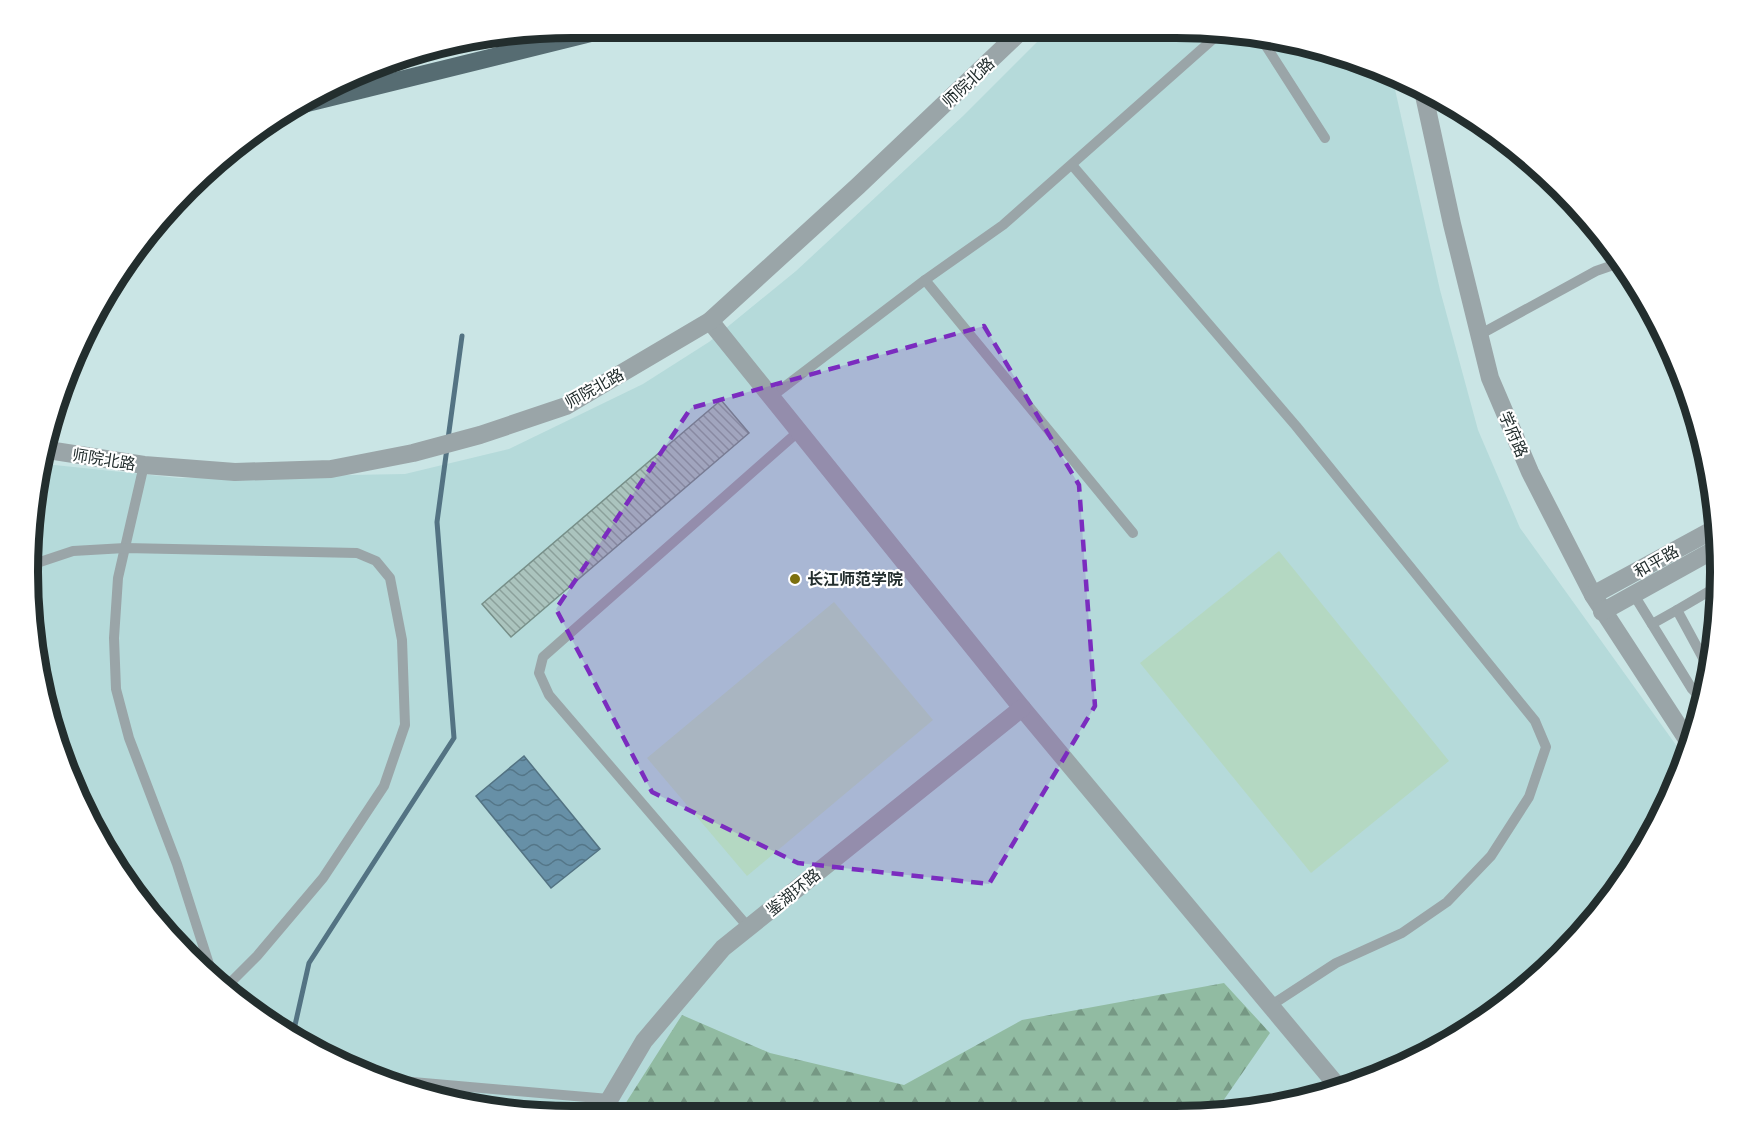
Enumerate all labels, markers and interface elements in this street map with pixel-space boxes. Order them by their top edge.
street label: 师院北路 [937,52,999,112]
street label: 师院北路 [561,363,627,413]
street label: 学府路 [1494,408,1534,460]
street label: 师院北路 [71,443,137,475]
street label: 和平路 [1630,540,1682,582]
place label: 长江师范学院 [807,568,903,590]
marker: 长江师范学院 [788,572,802,586]
street label: 鉴湖环路 [761,863,825,921]

